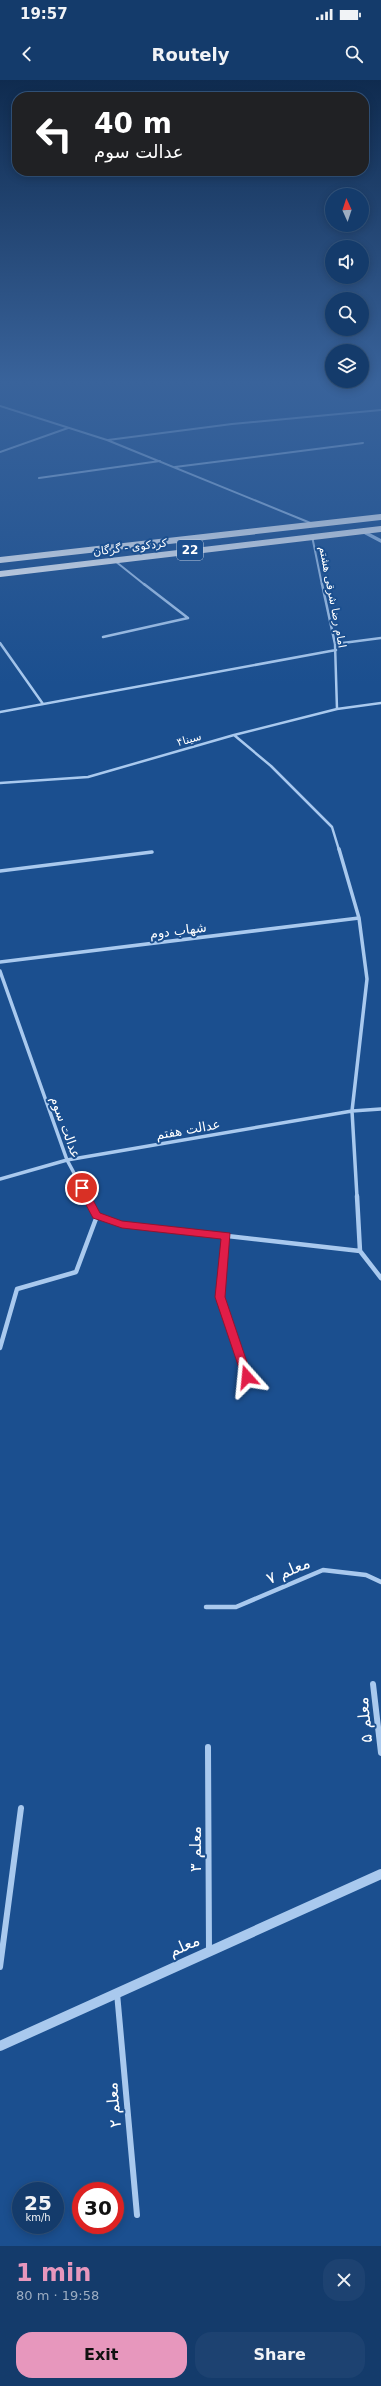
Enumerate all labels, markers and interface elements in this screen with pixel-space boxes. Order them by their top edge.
text: 19:57 [20,5,68,23]
icon: back [16,43,38,65]
icon: search [343,43,365,65]
text: Routely [152,44,229,65]
text: 40 m [94,107,172,140]
icon: left [28,108,80,160]
text: عدالت سوم [94,141,184,162]
north arrow [325,188,369,232]
map controls [325,188,369,388]
button: sound [325,240,369,284]
button: search [325,292,369,336]
button: layers [325,344,369,388]
street label: کردکوی - گرگان [92,536,169,558]
road number: 22 [177,540,203,560]
street label: امام رضا شرقی هشتم [316,545,349,649]
street label: سینا۳ [175,730,203,749]
street label: شهاب دوم [149,920,208,942]
street label: عدالت سوم [46,1094,84,1160]
street label: عدالت هفتم [155,1116,222,1144]
pin [65,1171,99,1205]
icon: arrive [71,1177,93,1199]
position arrow [226,1356,268,1398]
street label: معلم ۷ [263,1553,313,1588]
street label: معلم ۵ [353,1696,376,1744]
street label: معلم ۳ [186,1826,205,1872]
street label: معلم [166,1930,203,1961]
street label: معلم ۲ [102,2081,125,2129]
speed limit sign: 30 [72,2182,124,2234]
text: 25 [24,2191,52,2215]
text: km/h [25,2212,51,2223]
text: 1 min [16,2259,91,2287]
button: close [323,2259,365,2301]
text: 80 m · 19:58 [16,2288,99,2303]
button: Exit [16,2332,187,2378]
button: Share [195,2332,365,2378]

